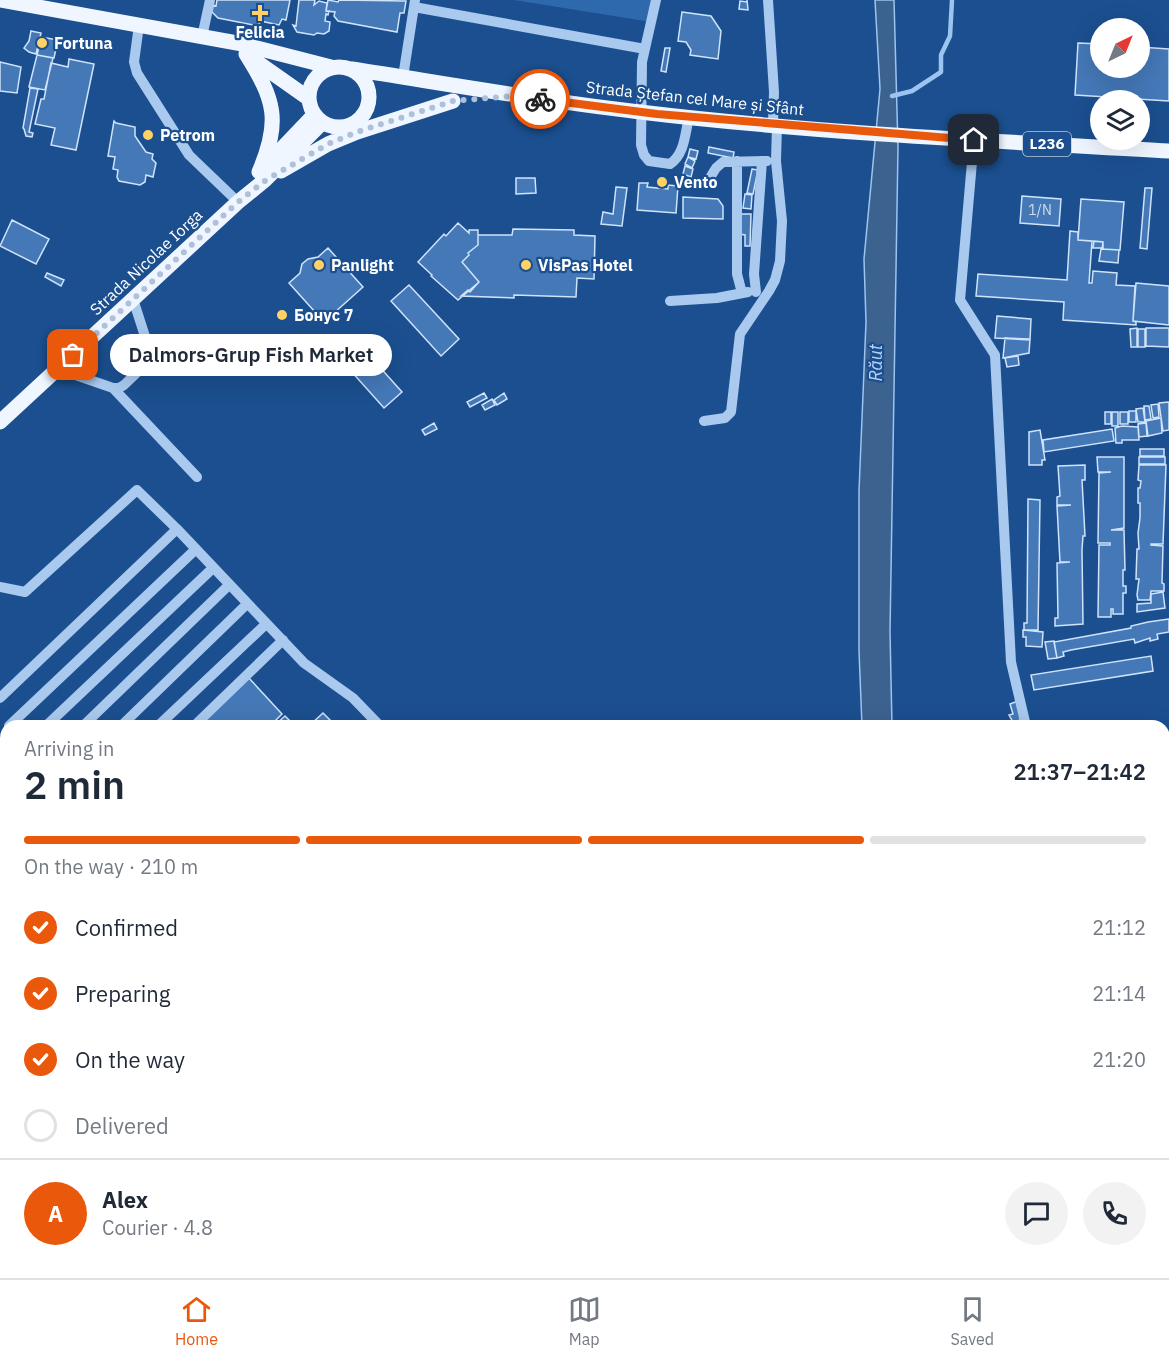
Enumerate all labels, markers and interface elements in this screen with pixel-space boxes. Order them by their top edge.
marker: Felicia [253,6,267,20]
north arrow [1090,18,1150,78]
map controls [1090,18,1150,150]
place label: Felicia [235,22,285,42]
place label: Fortuna [54,33,113,53]
marker: Fortuna [35,36,49,50]
courier [510,69,570,129]
street label: Strada Ștefan cel Mare și Sfânt [585,77,805,119]
icon: bike [524,83,557,116]
button: layers [1090,90,1150,150]
pin [948,114,999,165]
icon: home [957,123,990,156]
place label: Petrom [160,125,215,145]
marker: Petrom [141,128,155,142]
road number: L236 [1023,132,1071,156]
place label: Vento [674,172,717,192]
marker: Vento [655,175,669,189]
house number: 1/N [1028,201,1052,219]
street label: Strada Nicolae Iorga [86,204,207,319]
place label: Panlight [331,255,394,275]
place label: VisPas Hotel [538,255,633,275]
marker: Panlight [312,258,326,272]
marker: VisPas Hotel [519,258,533,272]
place label: Бонус 7 [294,305,353,325]
marker: Бонус 7 [275,308,289,322]
pin [47,329,98,380]
callout: Dalmors-Grup Fish Market [109,334,391,376]
icon: bag [56,338,89,371]
text: Dalmors-Grup Fish Market [129,341,373,368]
water label: Răut [864,343,887,382]
text: Arriving in [24,735,114,762]
text: 21:37–21:42 [1013,757,1146,786]
text: 2 min [24,759,125,810]
text: On the way · 210 m [24,853,198,880]
icon: check [24,911,57,944]
text: Confirmed [75,913,178,942]
text: 21:12 [1092,914,1146,941]
icon: check [24,977,57,1010]
text: Preparing [75,979,170,1008]
text: 21:14 [1092,980,1146,1007]
icon: check [24,1043,57,1076]
text: On the way [75,1045,185,1074]
text: 21:20 [1092,1046,1146,1073]
text: Delivered [75,1111,169,1140]
button: chat [1005,1182,1068,1245]
button: phone [1083,1182,1146,1245]
text: Alex [102,1185,148,1214]
text: A [48,1199,63,1228]
text: Courier · 4.8 [102,1214,213,1241]
tab: Home [175,1293,218,1349]
tab: Map [568,1293,601,1349]
tab: Saved [951,1293,994,1349]

